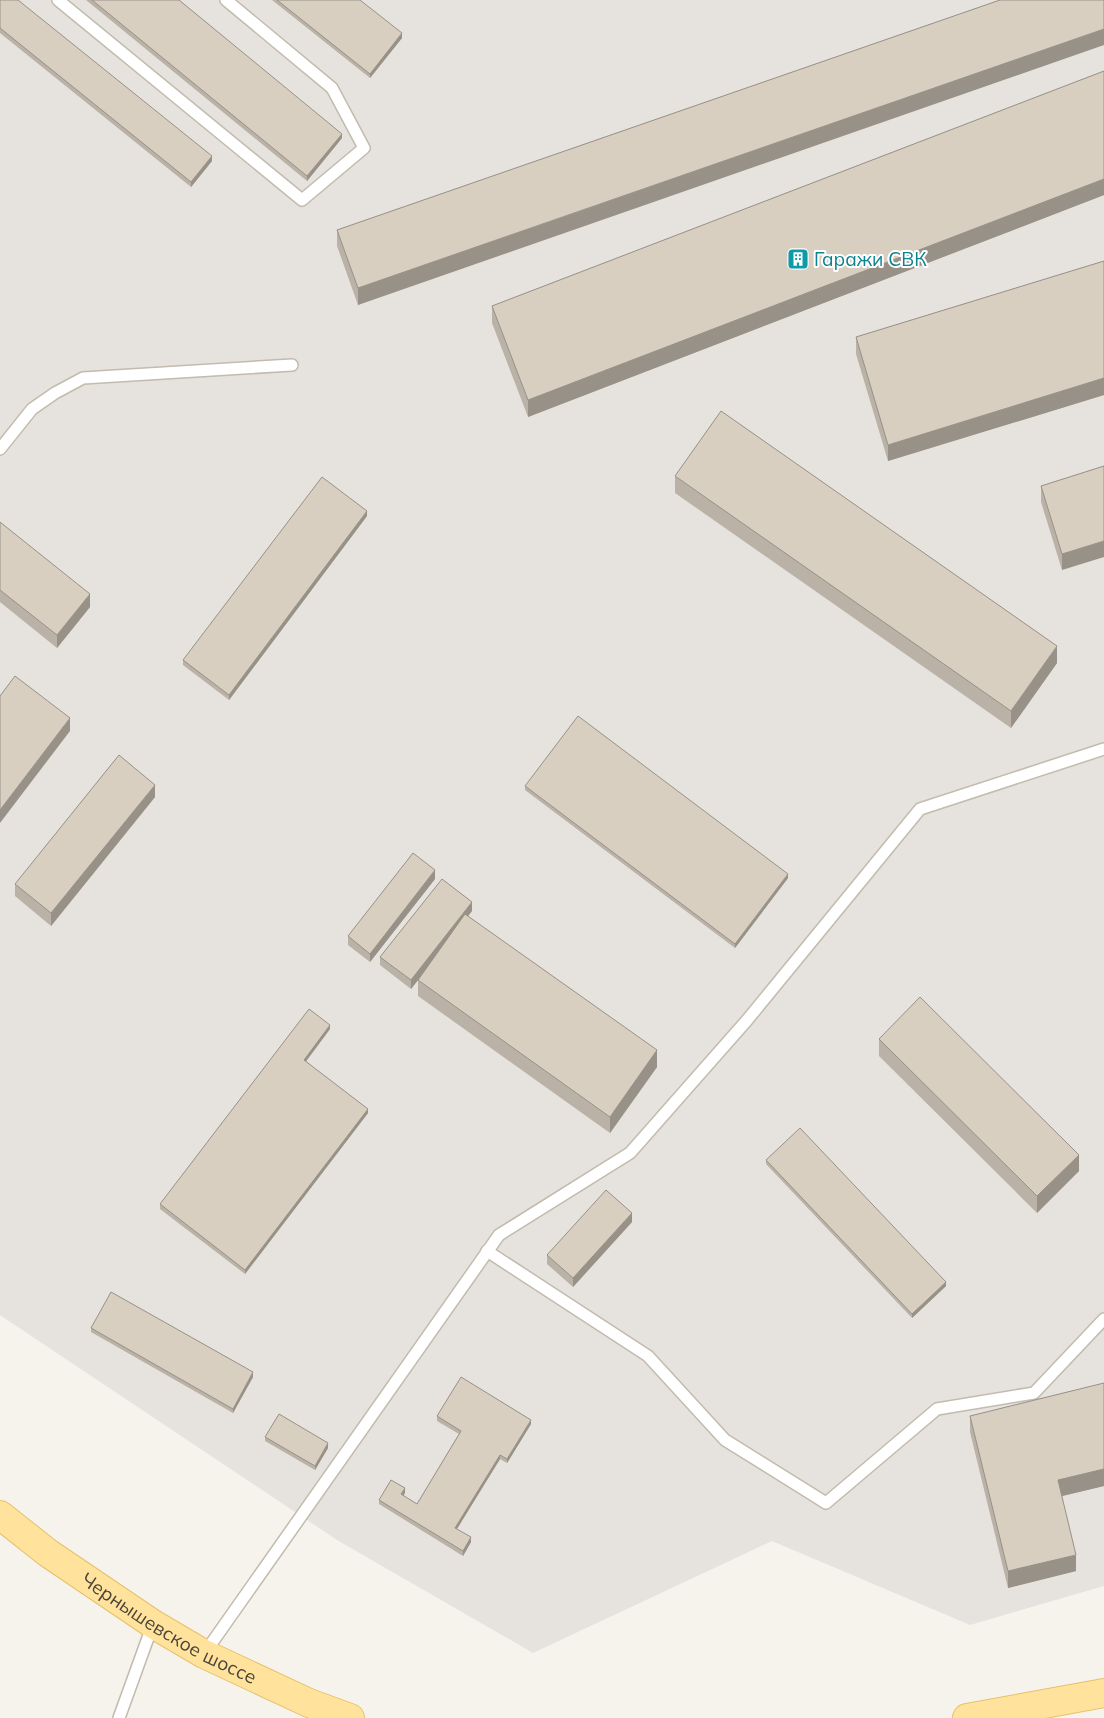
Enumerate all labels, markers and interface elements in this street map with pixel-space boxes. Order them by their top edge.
building icon: Гаражи СВК [786,247,810,271]
place label: Гаражи СВК [814,247,927,271]
street label: Чернышевское шоссе [77,1567,261,1689]

